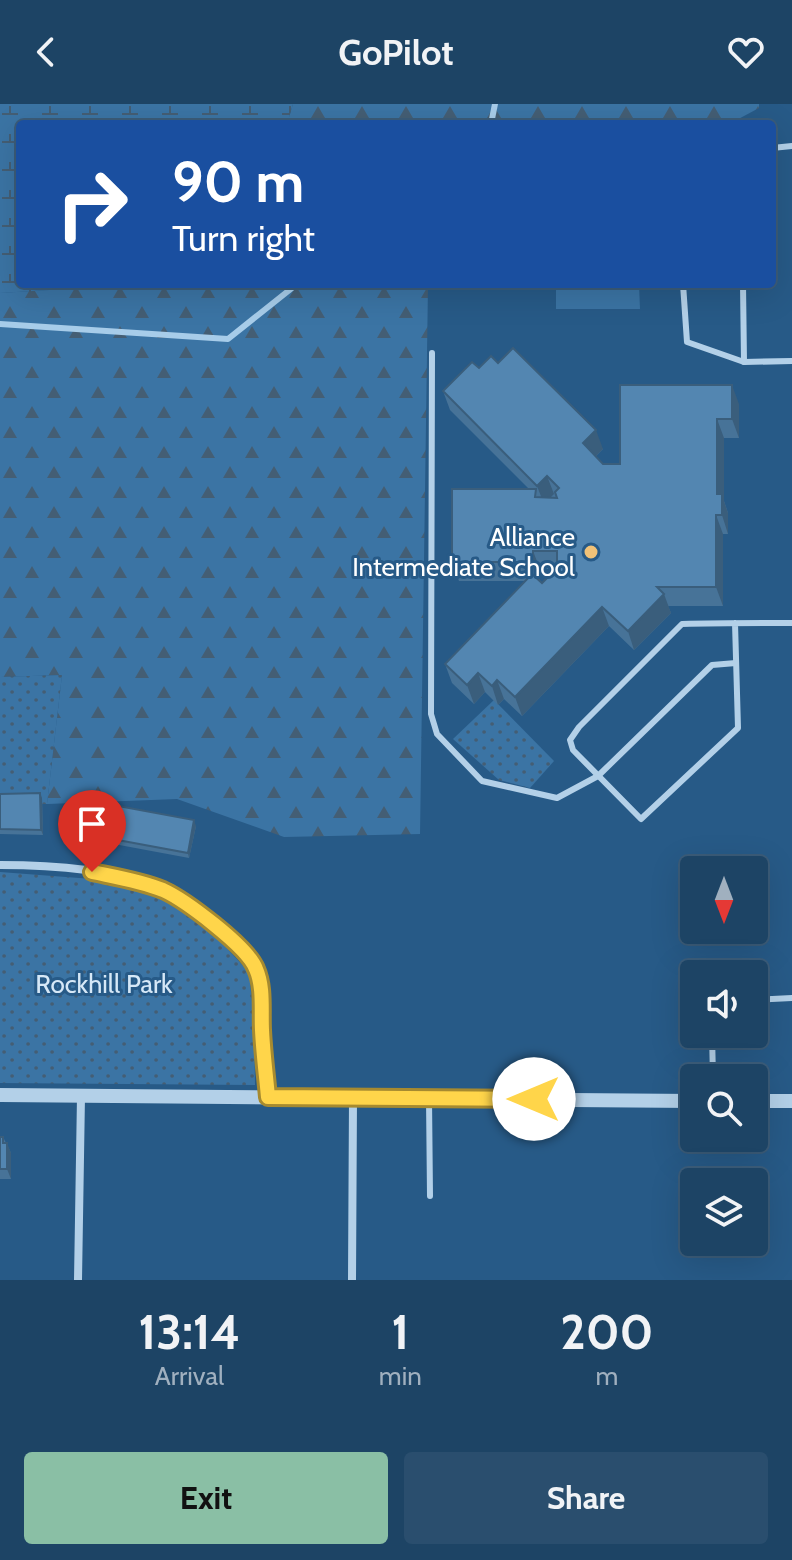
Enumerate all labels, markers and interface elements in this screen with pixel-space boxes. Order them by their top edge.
icon: back [24,30,68,74]
text: GoPilot [338,30,454,74]
icon: heart [724,30,768,74]
text: 90 m [172,148,304,216]
icon: right [40,152,144,256]
text: Turn right [172,216,315,260]
place label: Alliance Intermediate School [352,521,575,583]
marker: Alliance Intermediate School [582,543,600,561]
pin [58,790,126,872]
icon: arrive [70,802,114,846]
north arrow [680,856,768,944]
map controls [680,856,768,1256]
button: sound [680,960,768,1048]
park label: Rockhill Park [35,968,173,1000]
position arrow [492,1057,576,1141]
button: search [680,1064,768,1152]
button: layers [680,1168,768,1256]
text: 13:14 [139,1303,240,1361]
text: 1 [391,1303,409,1361]
text: 200 [560,1303,653,1361]
text: Arrival [155,1360,224,1392]
text: min [379,1360,422,1392]
text: m [595,1360,618,1392]
button: Exit [24,1452,388,1544]
button: Share [404,1452,768,1544]

